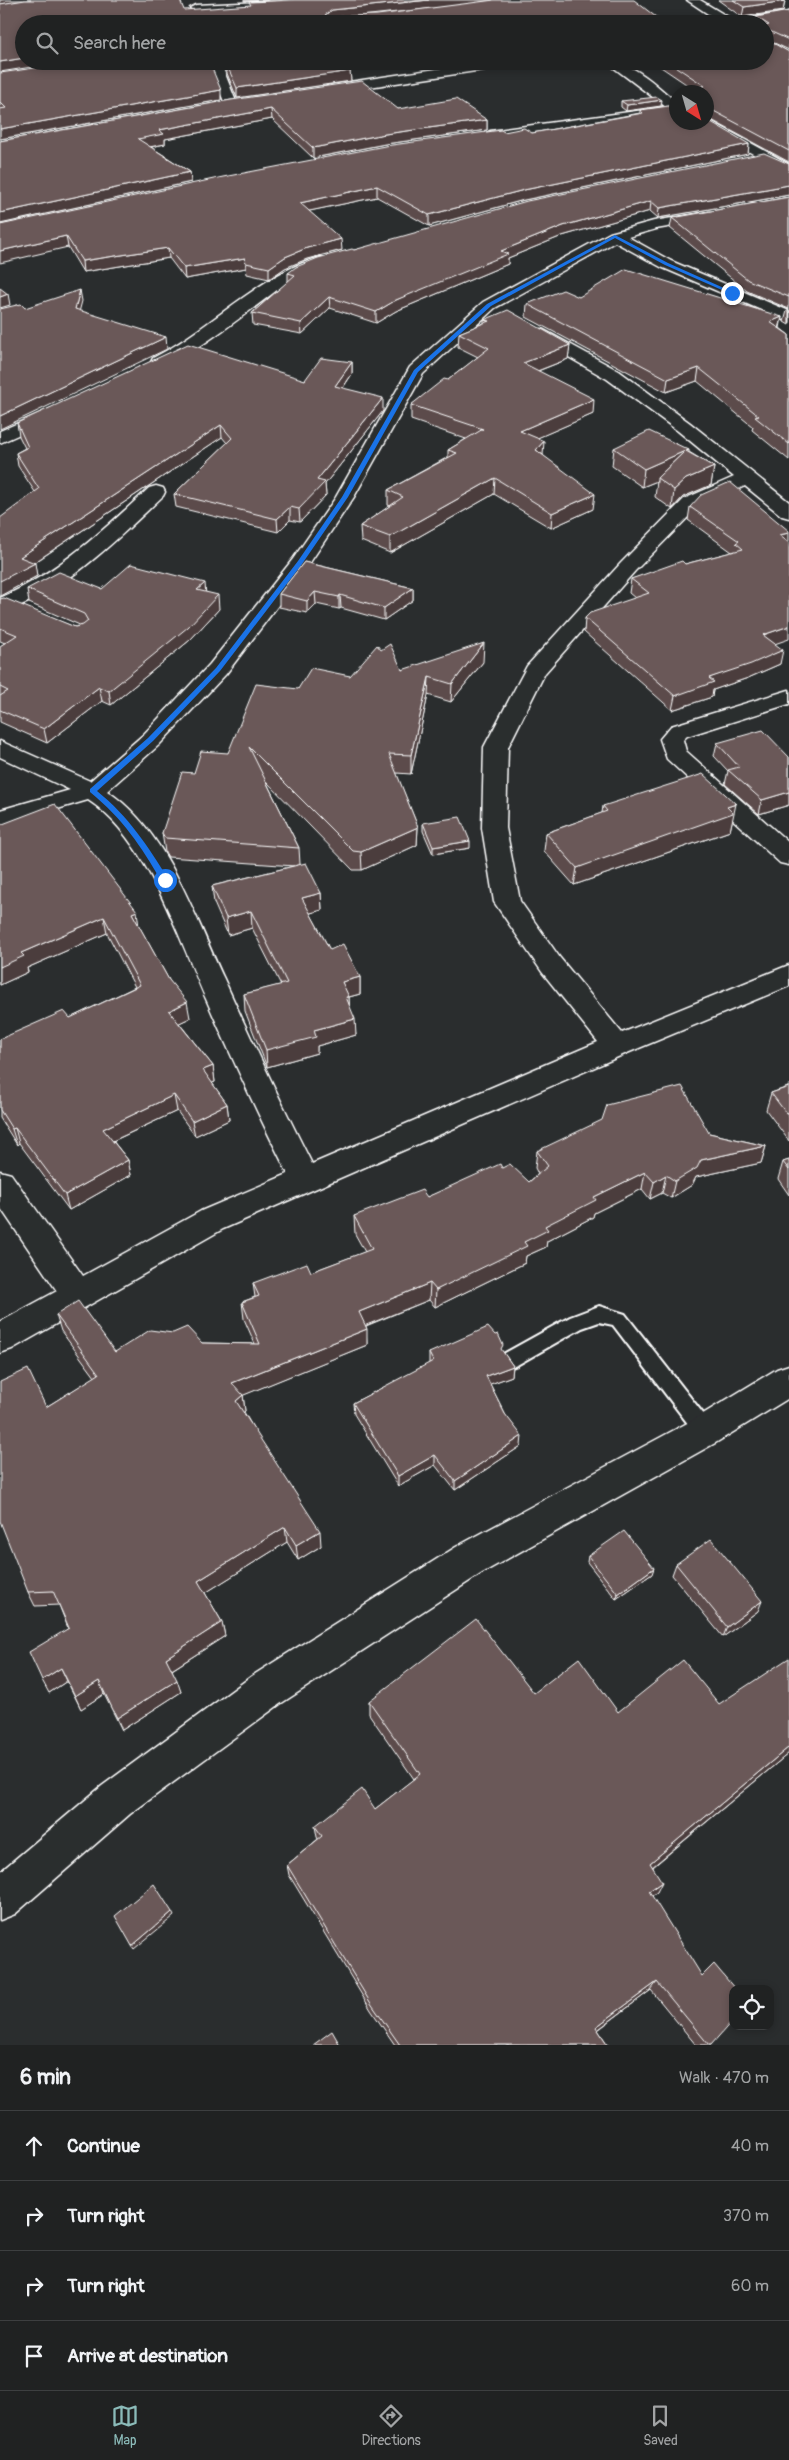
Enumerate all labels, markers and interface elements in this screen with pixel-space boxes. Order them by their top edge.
search box [15,15,774,70]
icon: search [33,29,61,57]
text: Search here [73,31,166,55]
north arrow [669,85,714,130]
route end [721,282,744,305]
route start [154,869,177,892]
map controls [729,1985,774,2030]
button: locate [729,1985,774,2030]
text: 6 min [20,2064,71,2091]
text: Walk · 470 m [679,2068,769,2088]
icon: ahead [20,2132,48,2160]
text: Continue [67,2134,140,2158]
text: 40 m [731,2136,769,2156]
icon: right [20,2202,48,2230]
text: Turn right [67,2204,145,2228]
text: 370 m [723,2206,769,2226]
icon: right [20,2272,48,2300]
text: Turn right [67,2274,145,2298]
text: 60 m [731,2276,769,2296]
icon: arrive [20,2342,48,2370]
text: Arrive at destination [67,2344,228,2368]
tab: Map [111,2402,139,2449]
tab: Directions [361,2402,421,2449]
tab: Saved [643,2402,678,2449]

